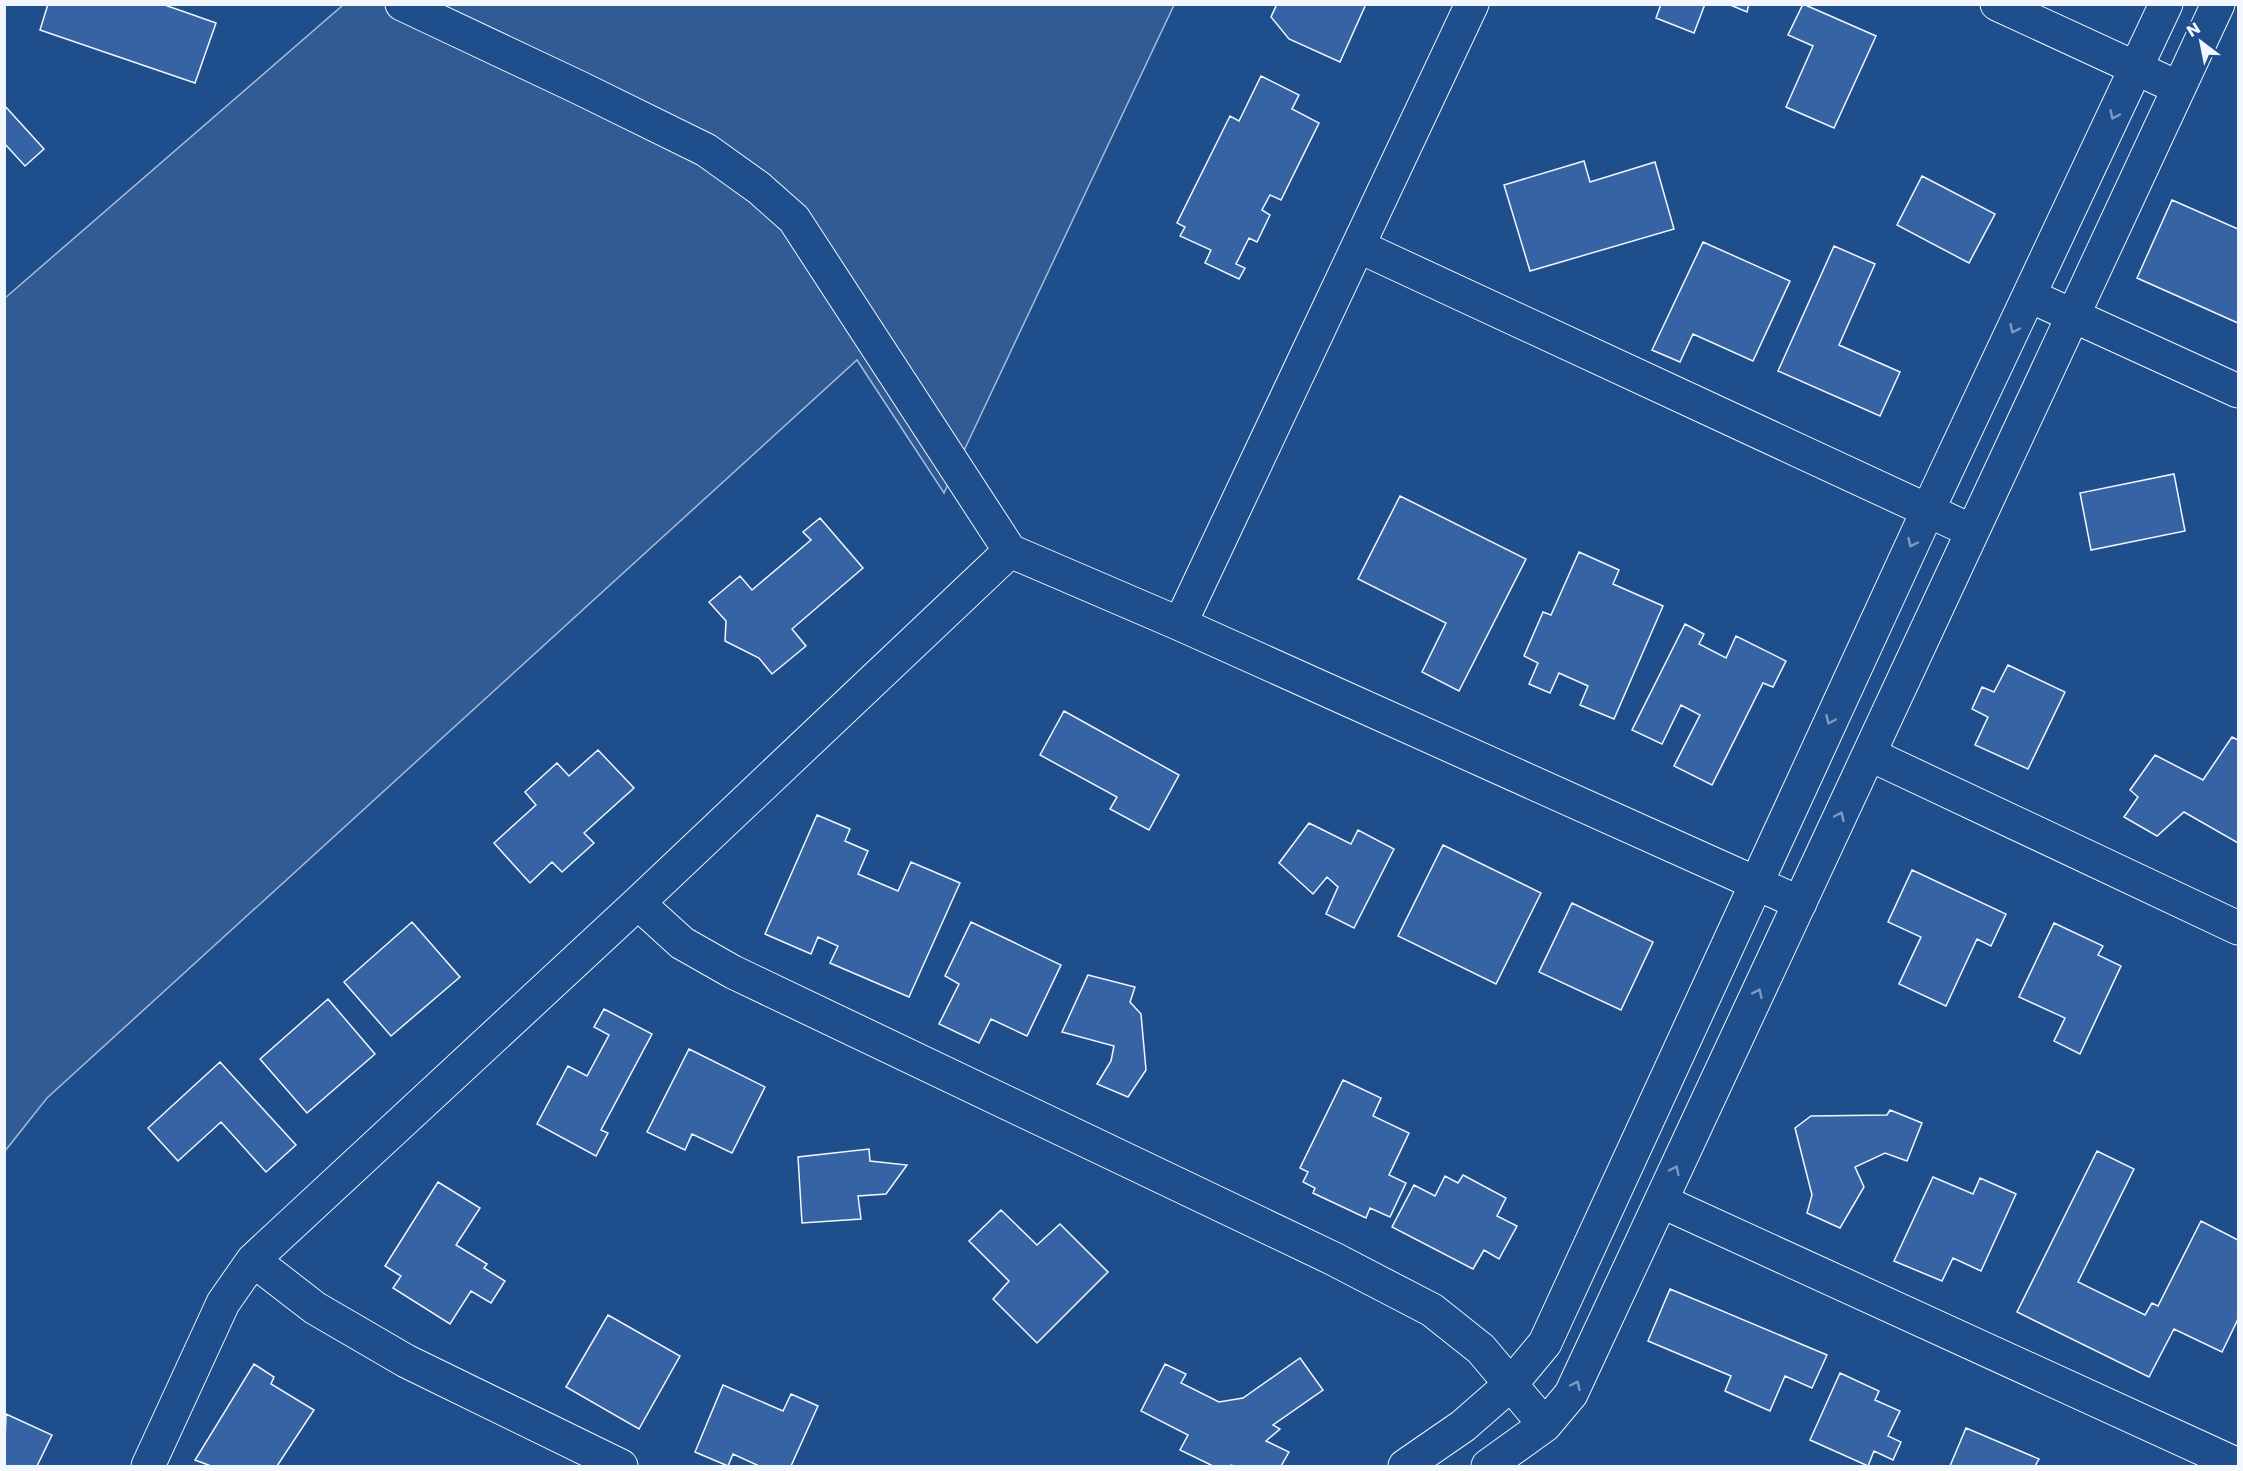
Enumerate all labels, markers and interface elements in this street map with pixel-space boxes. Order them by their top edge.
north arrow [2171,12,2231,72]
text: N [2182,17,2205,43]
one-way arrow [2110,108,2122,119]
one-way arrow [2009,323,2021,334]
one-way arrow [1907,537,1919,548]
one-way arrow [1825,714,1837,725]
one-way arrow [1833,812,1845,823]
one-way arrow [1750,989,1762,1000]
one-way arrow [1668,1165,1680,1176]
one-way arrow [1568,1380,1580,1391]

